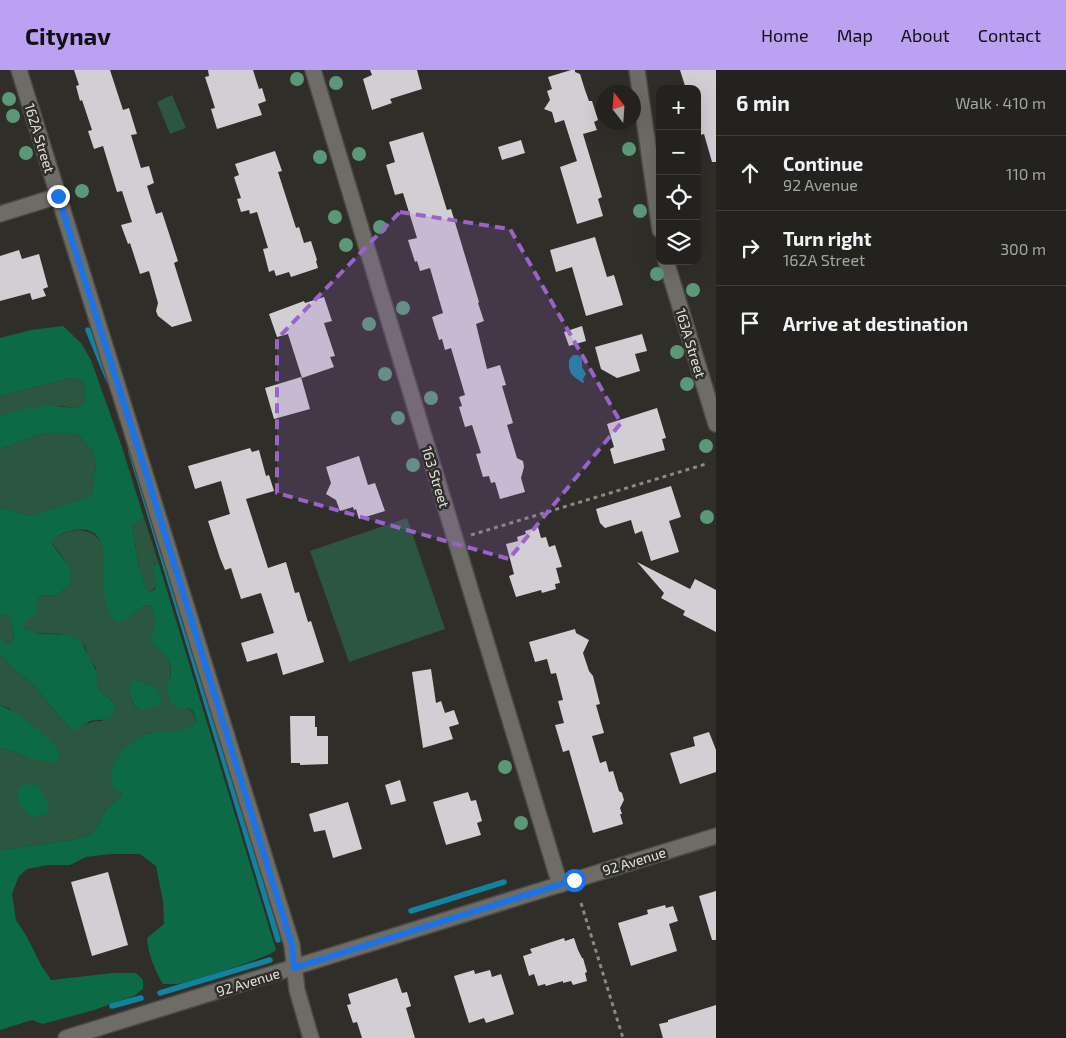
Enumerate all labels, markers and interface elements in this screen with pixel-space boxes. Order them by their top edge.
text: Citynav [25,21,111,50]
text: Home [761,24,809,46]
text: Map [837,24,873,46]
text: About [901,24,950,46]
text: Contact [978,24,1041,46]
north arrow [596,85,641,130]
map controls [656,85,701,265]
button: + [656,85,701,130]
text: 6 min [736,90,790,115]
text: Walk · 410 m [955,93,1046,112]
street label: 162A Street [21,101,59,175]
button: − [656,130,701,175]
text: Continue [783,152,863,175]
icon: ahead [736,159,764,187]
text: 110 m [1006,164,1046,183]
button: locate [656,175,701,220]
text: 92 Avenue [783,175,858,194]
route end [47,185,70,208]
button: layers [656,220,701,265]
text: Turn right [783,227,871,250]
icon: right [736,234,764,262]
text: 300 m [1000,239,1046,258]
text: 162A Street [783,250,865,269]
street label: 163A Street [672,306,710,380]
icon: arrive [736,309,764,337]
text: Arrive at destination [783,312,968,335]
street label: 163 Street [419,444,453,510]
street label: 92 Avenue [600,843,668,879]
route start [563,869,586,892]
street label: 92 Avenue [214,964,282,1000]

